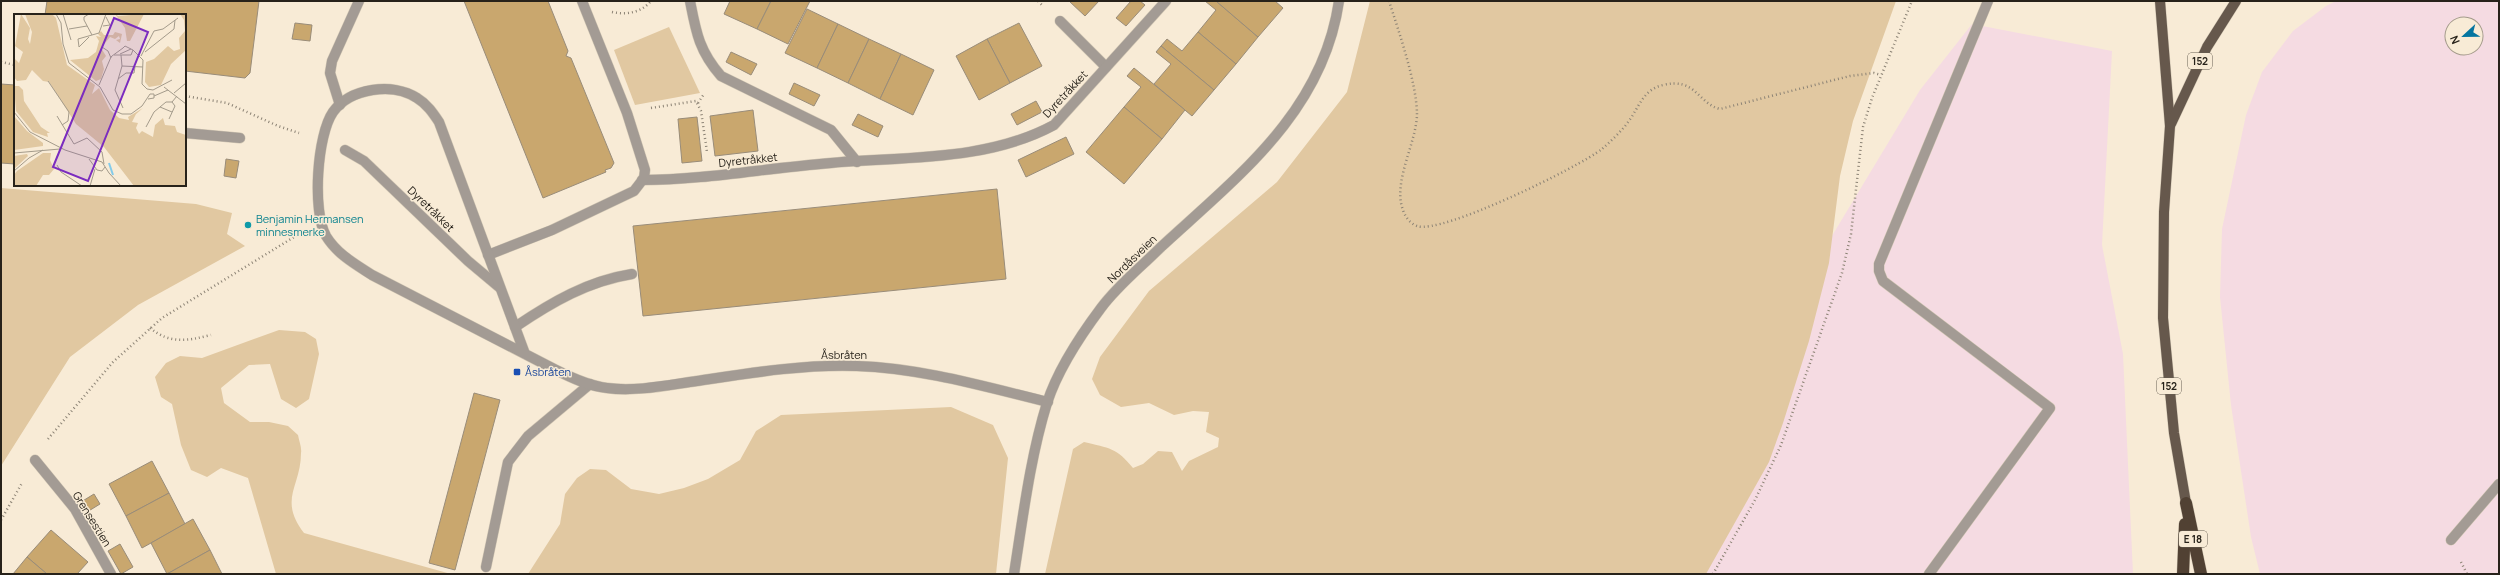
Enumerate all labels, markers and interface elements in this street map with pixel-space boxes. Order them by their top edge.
inset map [14,14,186,186]
north arrow [2444,16,2484,56]
text: N [2446,33,2463,46]
road number: 152 [2188,53,2212,69]
street label: Dyretråkket [1039,67,1090,120]
street label: Dyretråkket [718,149,778,170]
street label: Dyretråkket [405,183,458,235]
place label: Benjamin Hermansen minnesmerke [256,211,364,239]
marker: Benjamin Hermansen minnesmerke [243,220,253,230]
street label: Nordåsveien [1104,231,1160,286]
street label: Åsbråten [821,347,867,362]
place label: Åsbråten [525,364,571,379]
marker: Åsbråten [512,367,522,377]
road number: 152 [2157,378,2181,394]
street label: Grensestien [70,488,115,549]
road number: E 18 [2179,531,2207,547]

